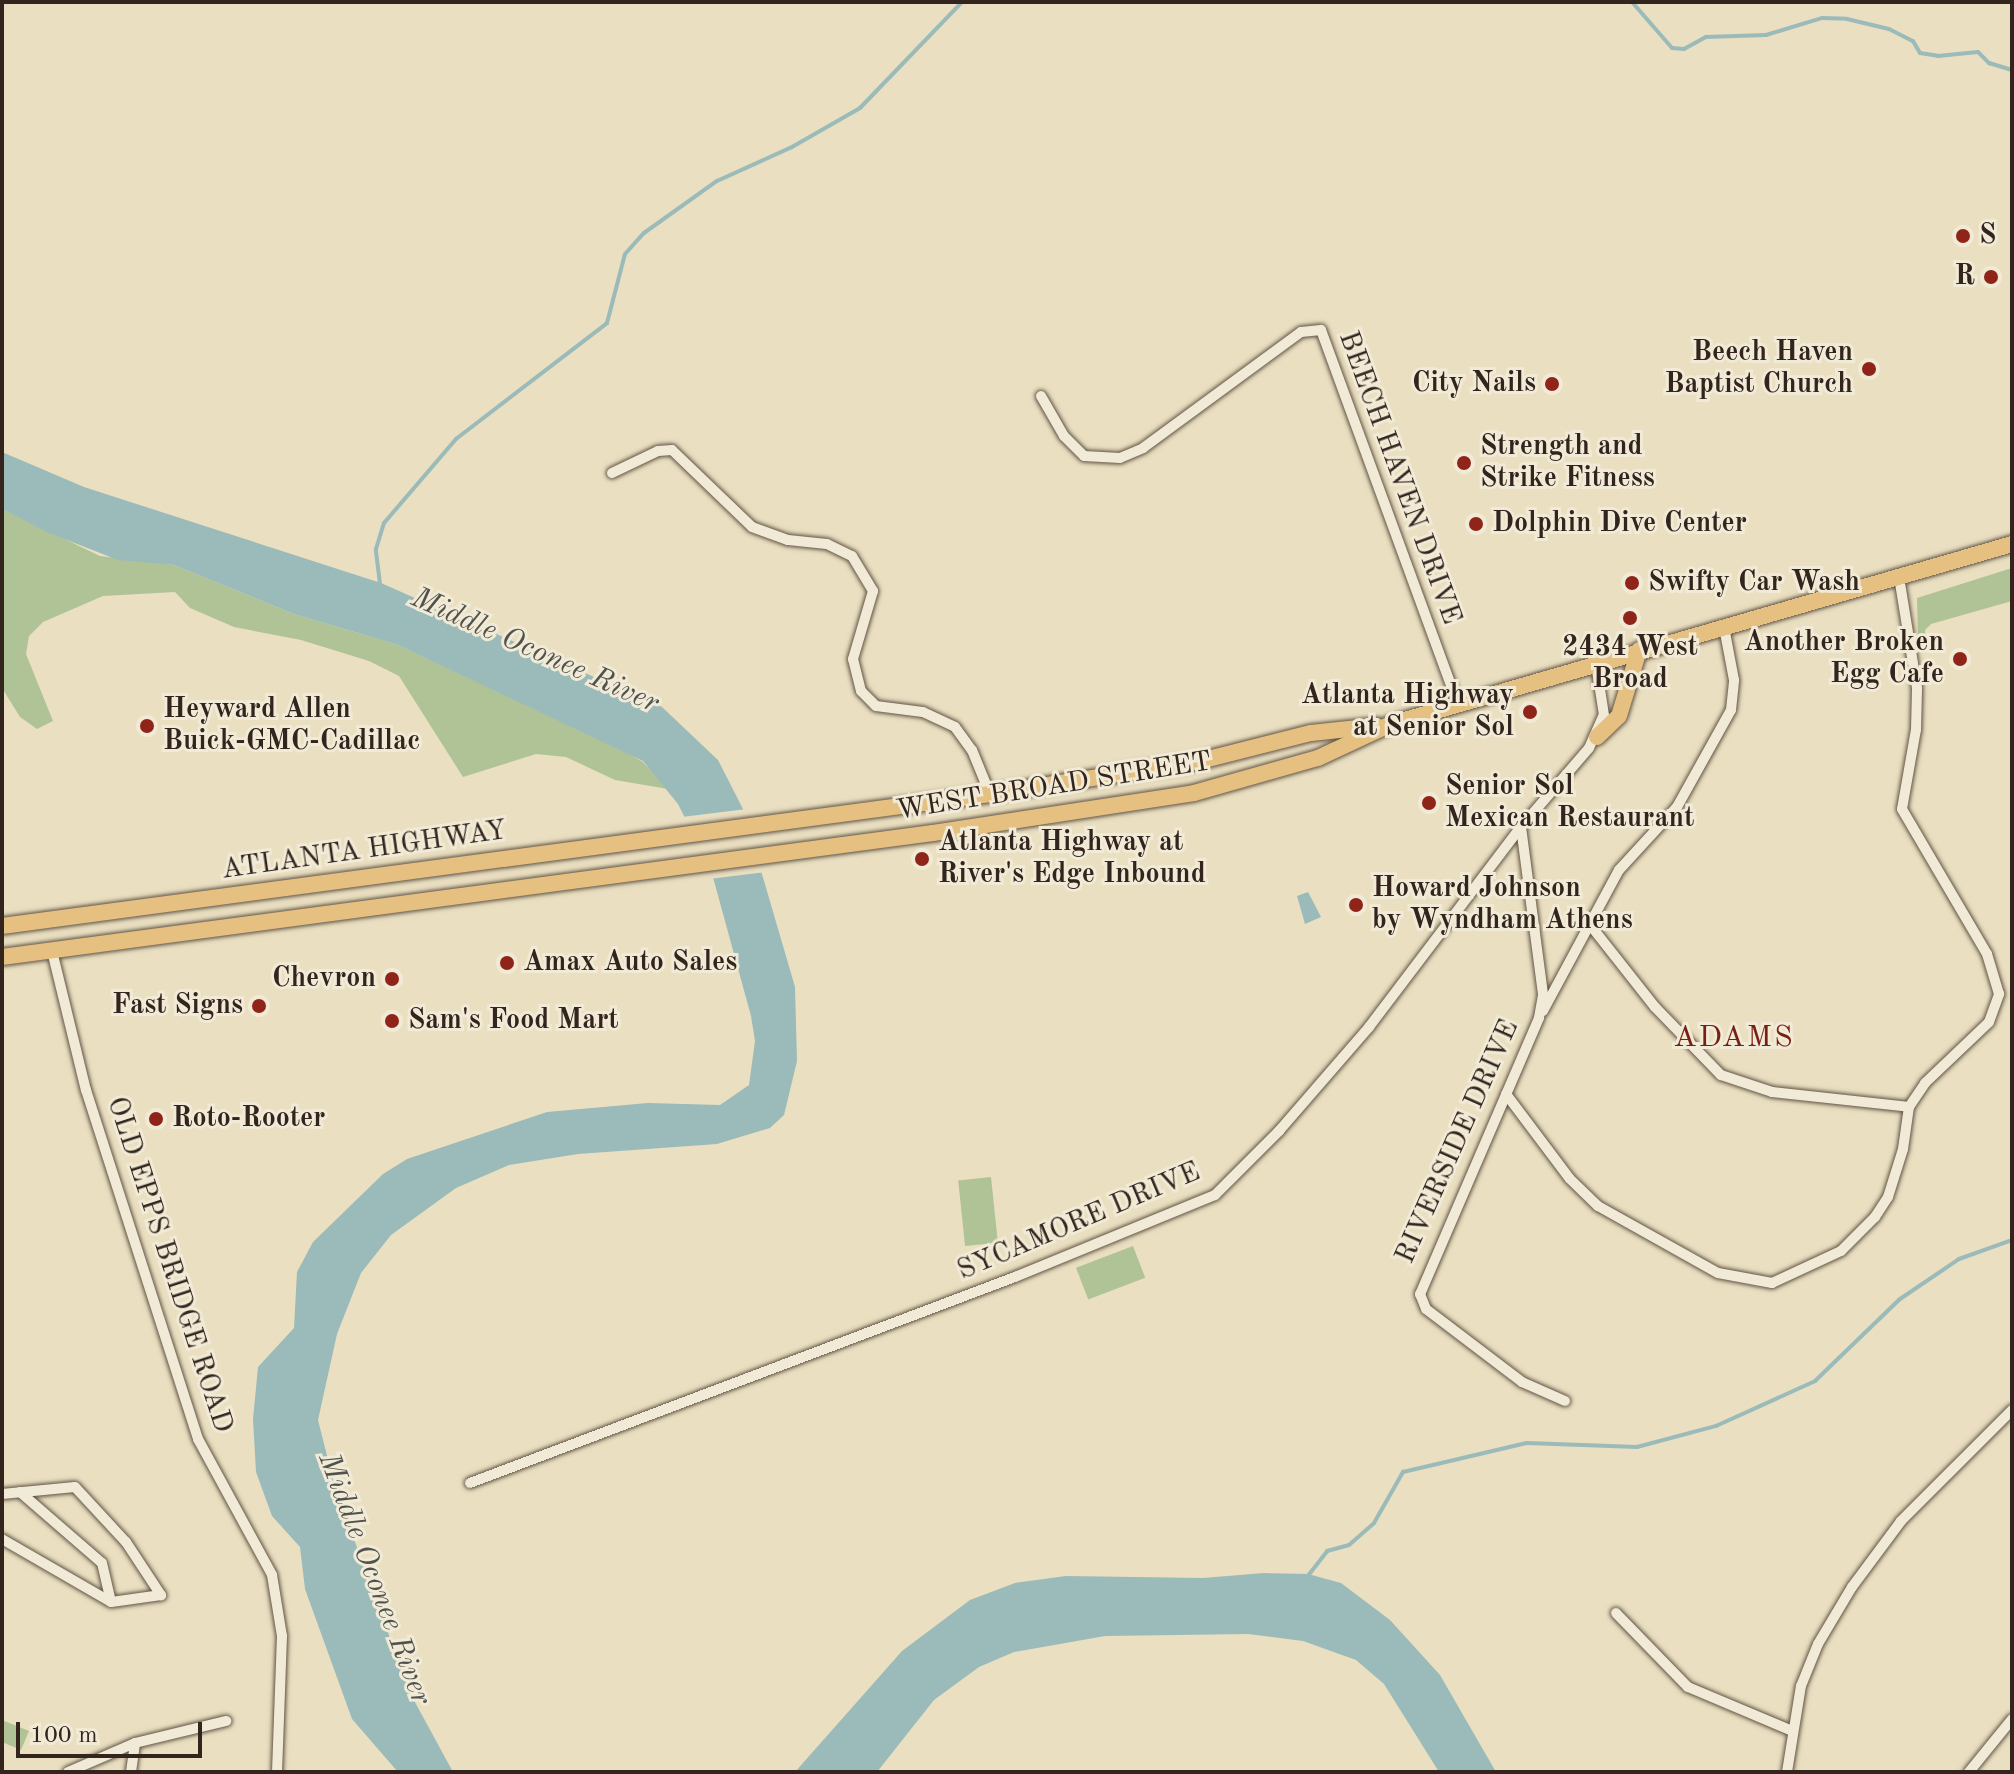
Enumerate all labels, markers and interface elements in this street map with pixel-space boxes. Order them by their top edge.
place label: S [1979,219,1996,253]
marker: S [1954,227,1972,245]
place label: R [1955,260,1975,294]
marker: R [1982,268,2000,286]
street label: BEECH HAVEN DRIVE [1330,327,1468,629]
place label: Beech Haven Baptist Church [1665,336,1853,402]
marker: Beech Haven Baptist Church [1860,360,1878,378]
place label: City Nails [1412,367,1536,401]
marker: City Nails [1543,375,1561,393]
place label: Strength and Strike Fitness [1480,430,1655,496]
marker: Strength and Strike Fitness [1455,454,1473,472]
place label: Dolphin Dive Center [1492,507,1747,541]
marker: Dolphin Dive Center [1467,515,1485,533]
place label: Swifty Car Wash [1648,566,1860,600]
marker: Swifty Car Wash [1623,574,1641,592]
water label: Middle Oconee River [406,580,664,722]
marker: 2434 West Broad [1621,609,1639,627]
place label: Another Broken Egg Cafe [1744,626,1944,692]
place label: 2434 West Broad [1562,631,1698,697]
marker: Another Broken Egg Cafe [1951,650,1969,668]
place label: Atlanta Highway at Senior Sol [1301,679,1514,745]
place label: Heyward Allen Buick-GMC-Cadillac [163,693,420,759]
marker: Atlanta Highway at Senior Sol [1521,703,1539,721]
marker: Heyward Allen Buick-GMC-Cadillac [138,717,156,735]
street label: WEST BROAD STREET [894,745,1214,829]
place label: Senior Sol Mexican Restaurant [1445,770,1694,836]
marker: Senior Sol Mexican Restaurant [1420,794,1438,812]
street label: ATLANTA HIGHWAY [219,814,509,888]
place label: Atlanta Highway at River's Edge Inbound [938,826,1206,892]
marker: Atlanta Highway at River's Edge Inbound [913,850,931,868]
place label: Howard Johnson by Wyndham Athens [1372,872,1633,938]
marker: Howard Johnson by Wyndham Athens [1347,896,1365,914]
place label: Amax Auto Sales [523,946,737,980]
marker: Amax Auto Sales [498,954,516,972]
place label: Chevron [272,962,376,996]
marker: Chevron [383,970,401,988]
place label: Fast Signs [112,989,243,1023]
marker: Fast Signs [250,997,268,1015]
place label: Sam's Food Mart [408,1004,619,1038]
marker: Sam's Food Mart [383,1012,401,1030]
street label: RIVERSIDE DRIVE [1389,1015,1527,1269]
district label: ADAMS [1673,1020,1795,1056]
street label: OLD EPPS BRIDGE ROAD [99,1093,239,1437]
place label: Roto-Rooter [172,1102,325,1136]
marker: Roto-Rooter [147,1110,165,1128]
street label: SYCAMORE DRIVE [953,1156,1205,1288]
water label: Middle Oconee River [309,1448,439,1710]
scale bar [20,1706,206,1756]
text: 100 m [30,1724,98,1748]

